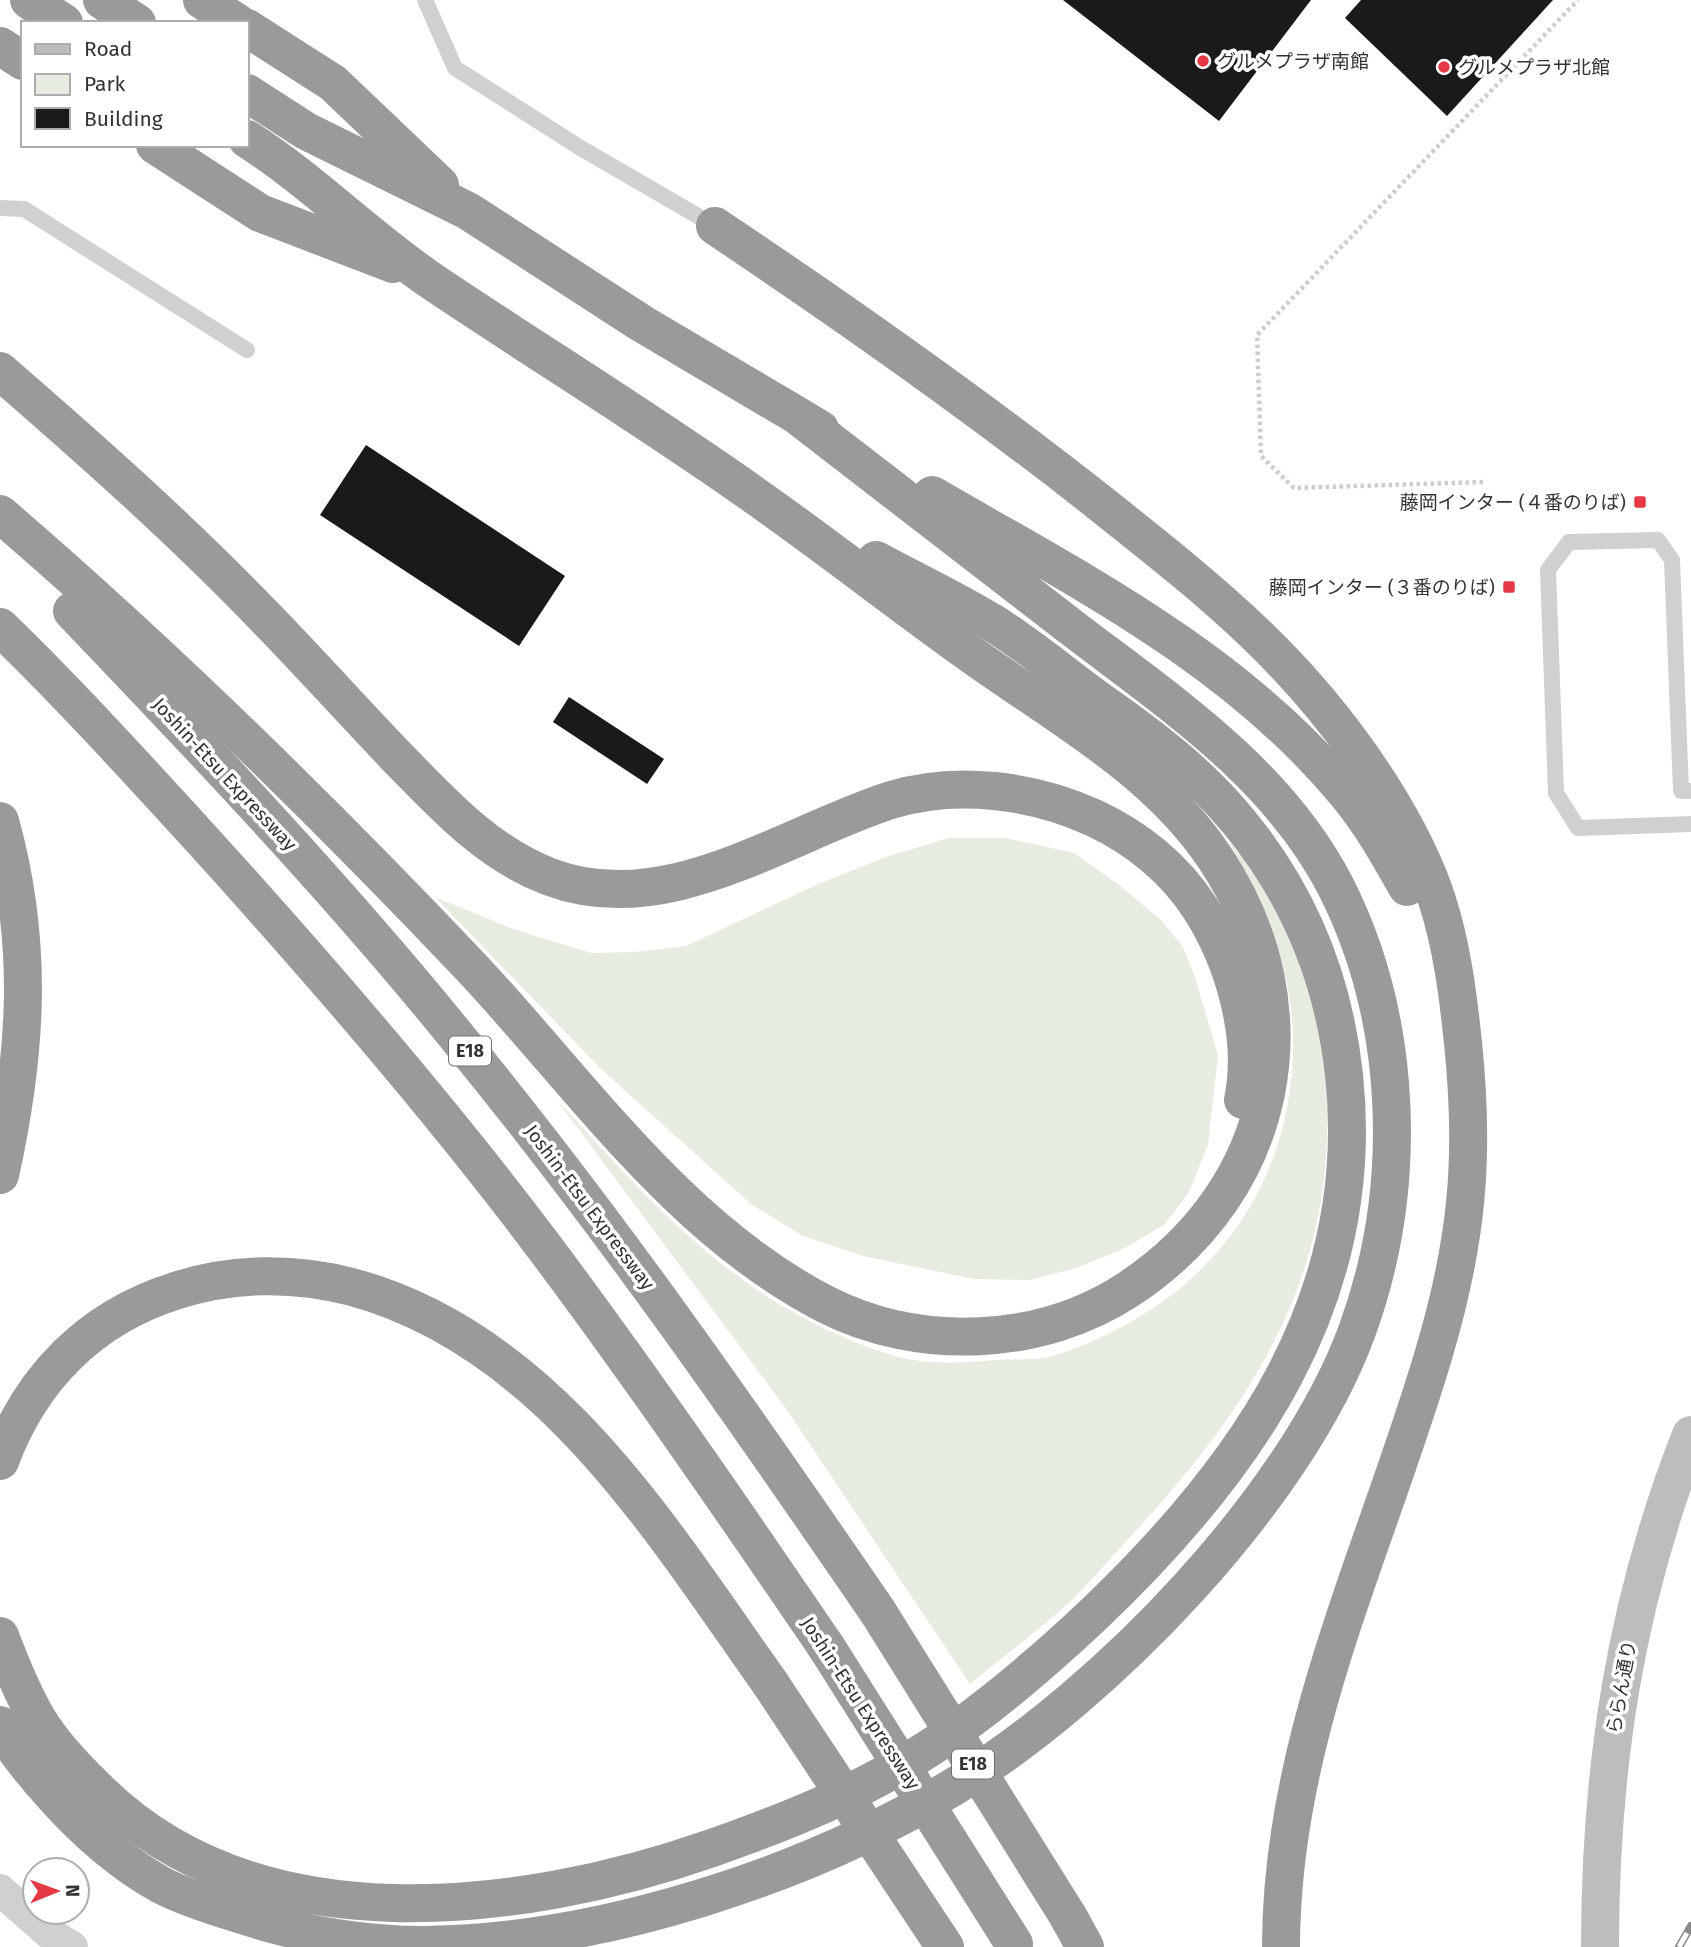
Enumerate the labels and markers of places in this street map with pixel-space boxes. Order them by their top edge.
place label: グルメプラザ南館 [1217,50,1369,73]
marker: グルメプラザ南館 [1195,53,1211,69]
place label: グルメプラザ北館 [1458,56,1610,79]
marker: グルメプラザ北館 [1436,59,1452,75]
place label: 藤岡インター (４番のりば) [1400,491,1626,514]
marker: 藤岡インター (４番のりば) [1632,494,1648,510]
place label: 藤岡インター (３番のりば) [1269,576,1495,599]
marker: 藤岡インター (３番のりば) [1501,579,1517,595]

